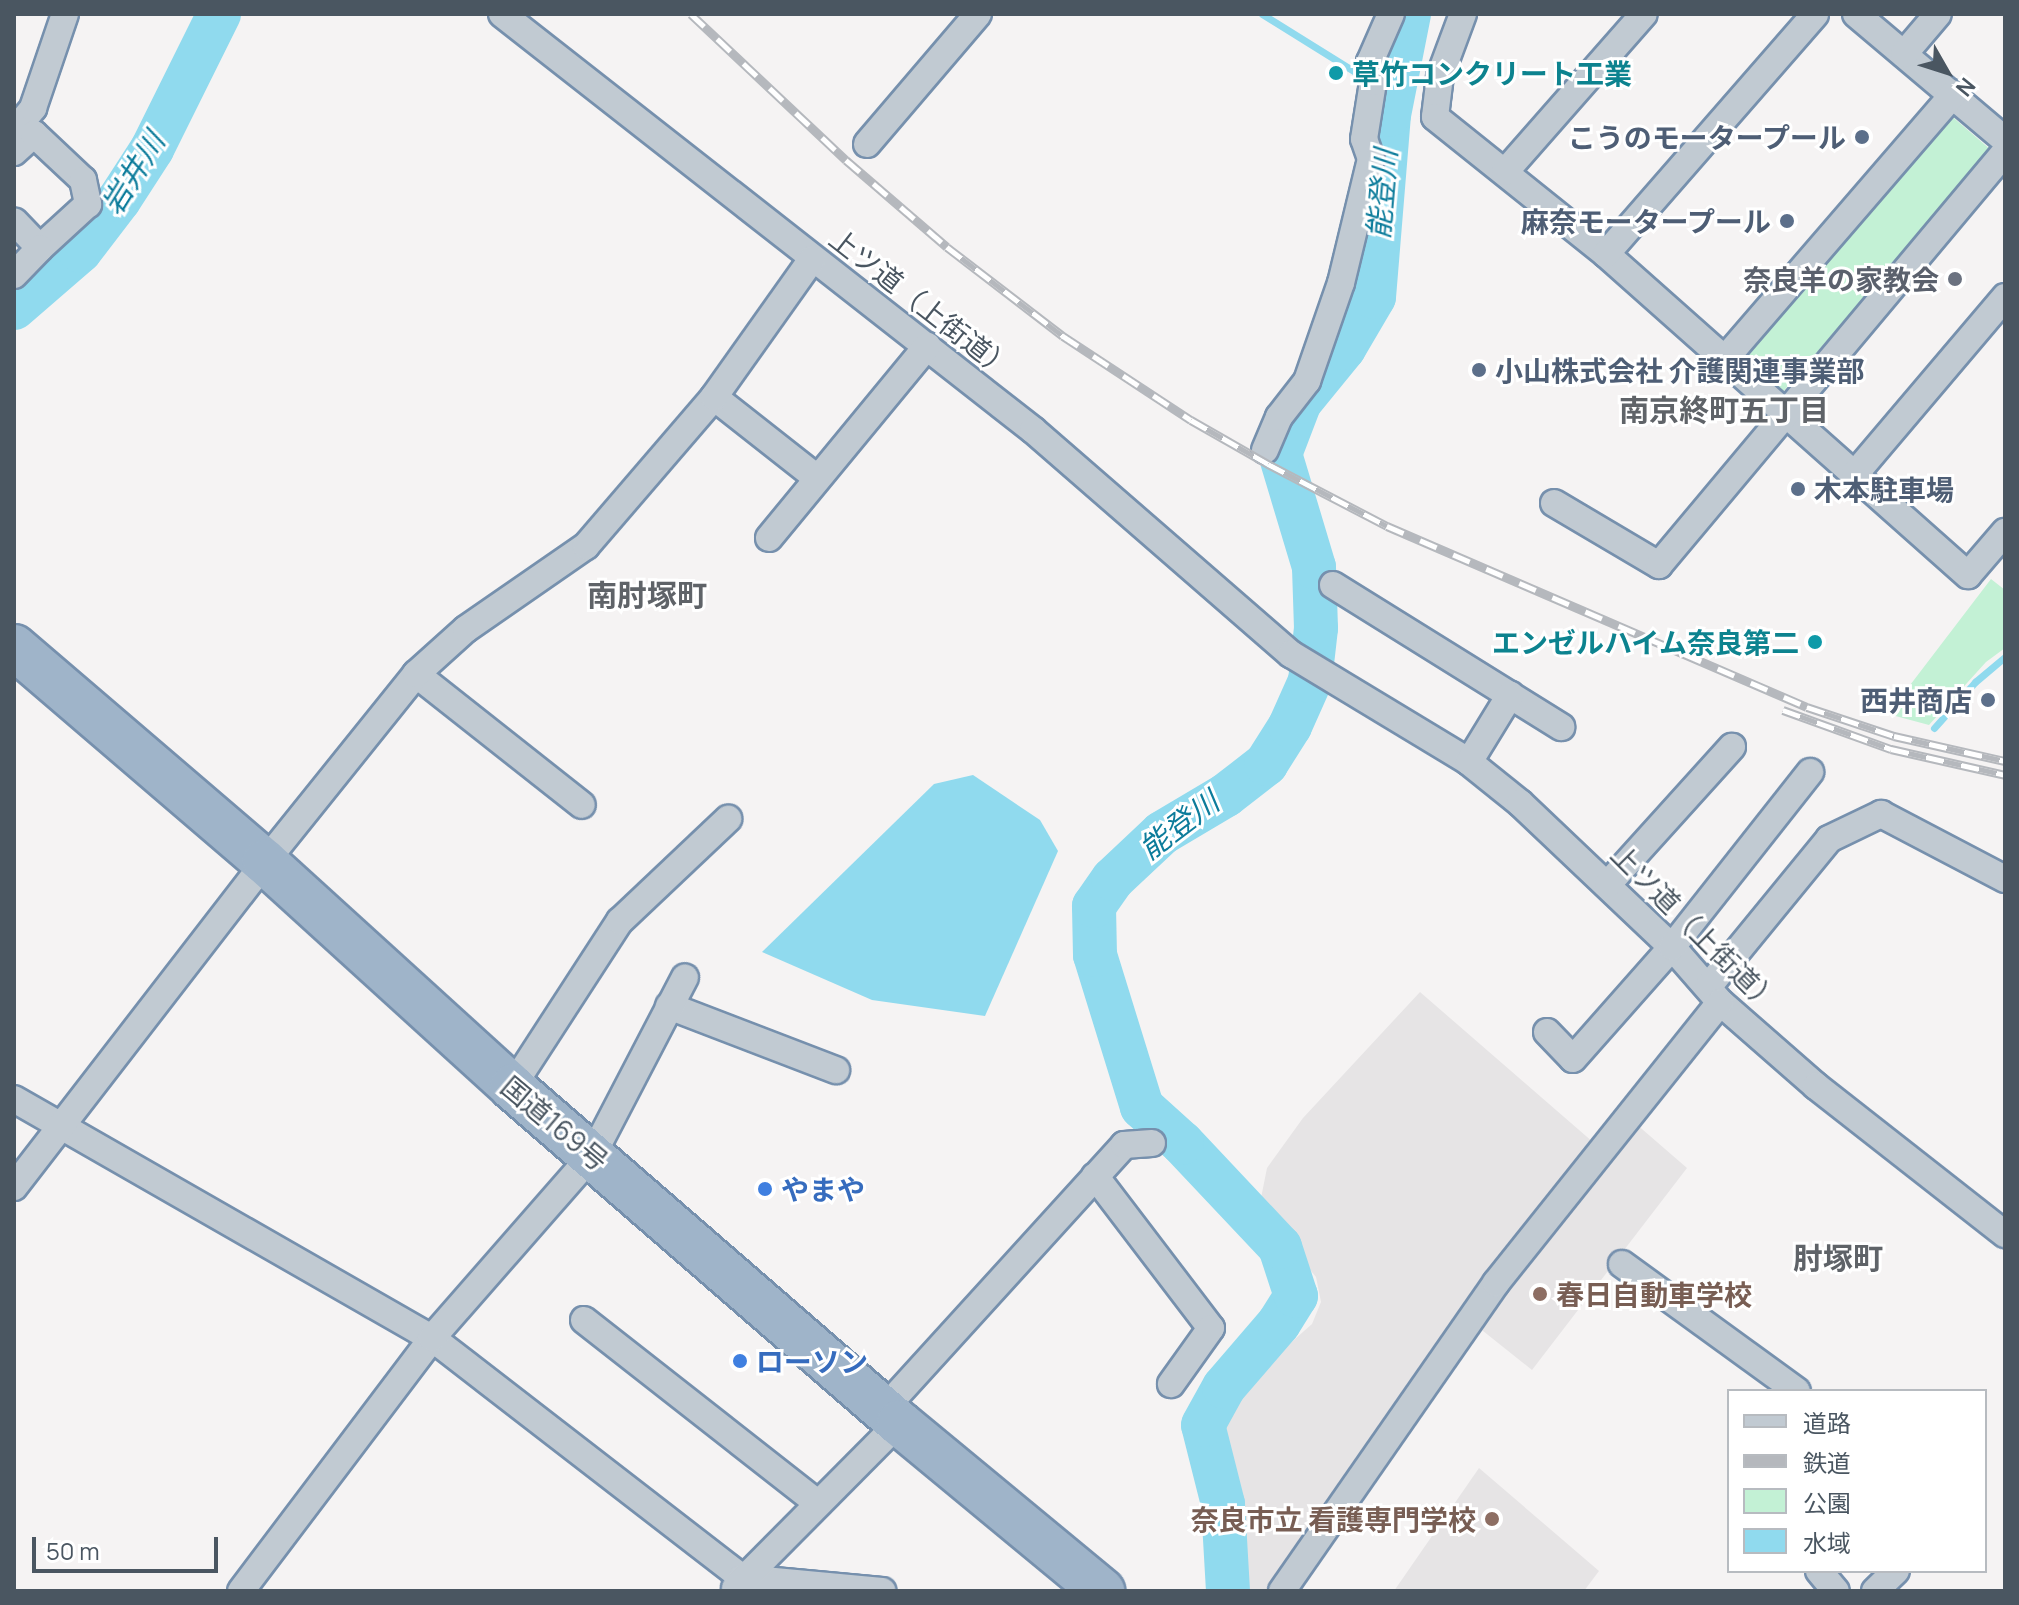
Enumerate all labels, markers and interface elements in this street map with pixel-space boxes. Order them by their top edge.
north arrow [1907,32,1987,112]
place label: 草竹コンクリート工業 [1352,56,1632,90]
marker: 草竹コンクリート工業 [1327,64,1345,82]
text: N [1949,72,1982,103]
place label: こうのモータープール [1566,120,1846,154]
water label: 岩井川 [94,125,172,221]
marker: こうのモータープール [1853,128,1871,146]
water label: 能登川 [1360,148,1404,240]
place label: 麻奈モータープール [1519,204,1771,238]
marker: 麻奈モータープール [1778,212,1796,230]
street label: 上ツ道（上街道） [823,221,1021,385]
place label: 奈良羊の家教会 [1743,262,1939,296]
marker: 奈良羊の家教会 [1946,270,1964,288]
place label: 小山株式会社 介護関連事業部 [1495,353,1865,387]
marker: 小山株式会社 介護関連事業部 [1470,361,1488,379]
district label: 南京終町五丁目 [1619,392,1829,428]
place label: 木本駐車場 [1814,472,1954,506]
marker: 木本駐車場 [1789,480,1807,498]
district label: 南肘塚町 [587,577,707,613]
place label: エンゼルハイム奈良第二 [1491,625,1799,659]
marker: エンゼルハイム奈良第二 [1806,633,1824,651]
place label: 西井商店 [1860,683,1972,717]
marker: 西井商店 [1979,691,1997,709]
water label: 能登川 [1132,784,1226,866]
street label: 上ツ道（上街道） [1605,837,1787,1019]
street label: 国道169号 [495,1069,615,1177]
place label: やまや [781,1172,865,1206]
marker: やまや [756,1180,774,1198]
district label: 肘塚町 [1793,1240,1883,1276]
place label: 春日自動車学校 [1556,1277,1752,1311]
marker: 春日自動車学校 [1531,1285,1549,1303]
place label: ローソン [756,1344,868,1378]
marker: ローソン [731,1352,749,1370]
legend [1727,1389,1987,1573]
text: 道路 [1803,1406,1851,1439]
text: 鉄道 [1803,1446,1851,1479]
text: 公園 [1803,1486,1851,1519]
place label: 奈良市立 看護専門学校 [1190,1502,1476,1536]
marker: 奈良市立 看護専門学校 [1483,1510,1501,1528]
scale bar [36,1521,222,1571]
text: 水域 [1803,1526,1851,1559]
text: 50 m [46,1534,100,1567]

